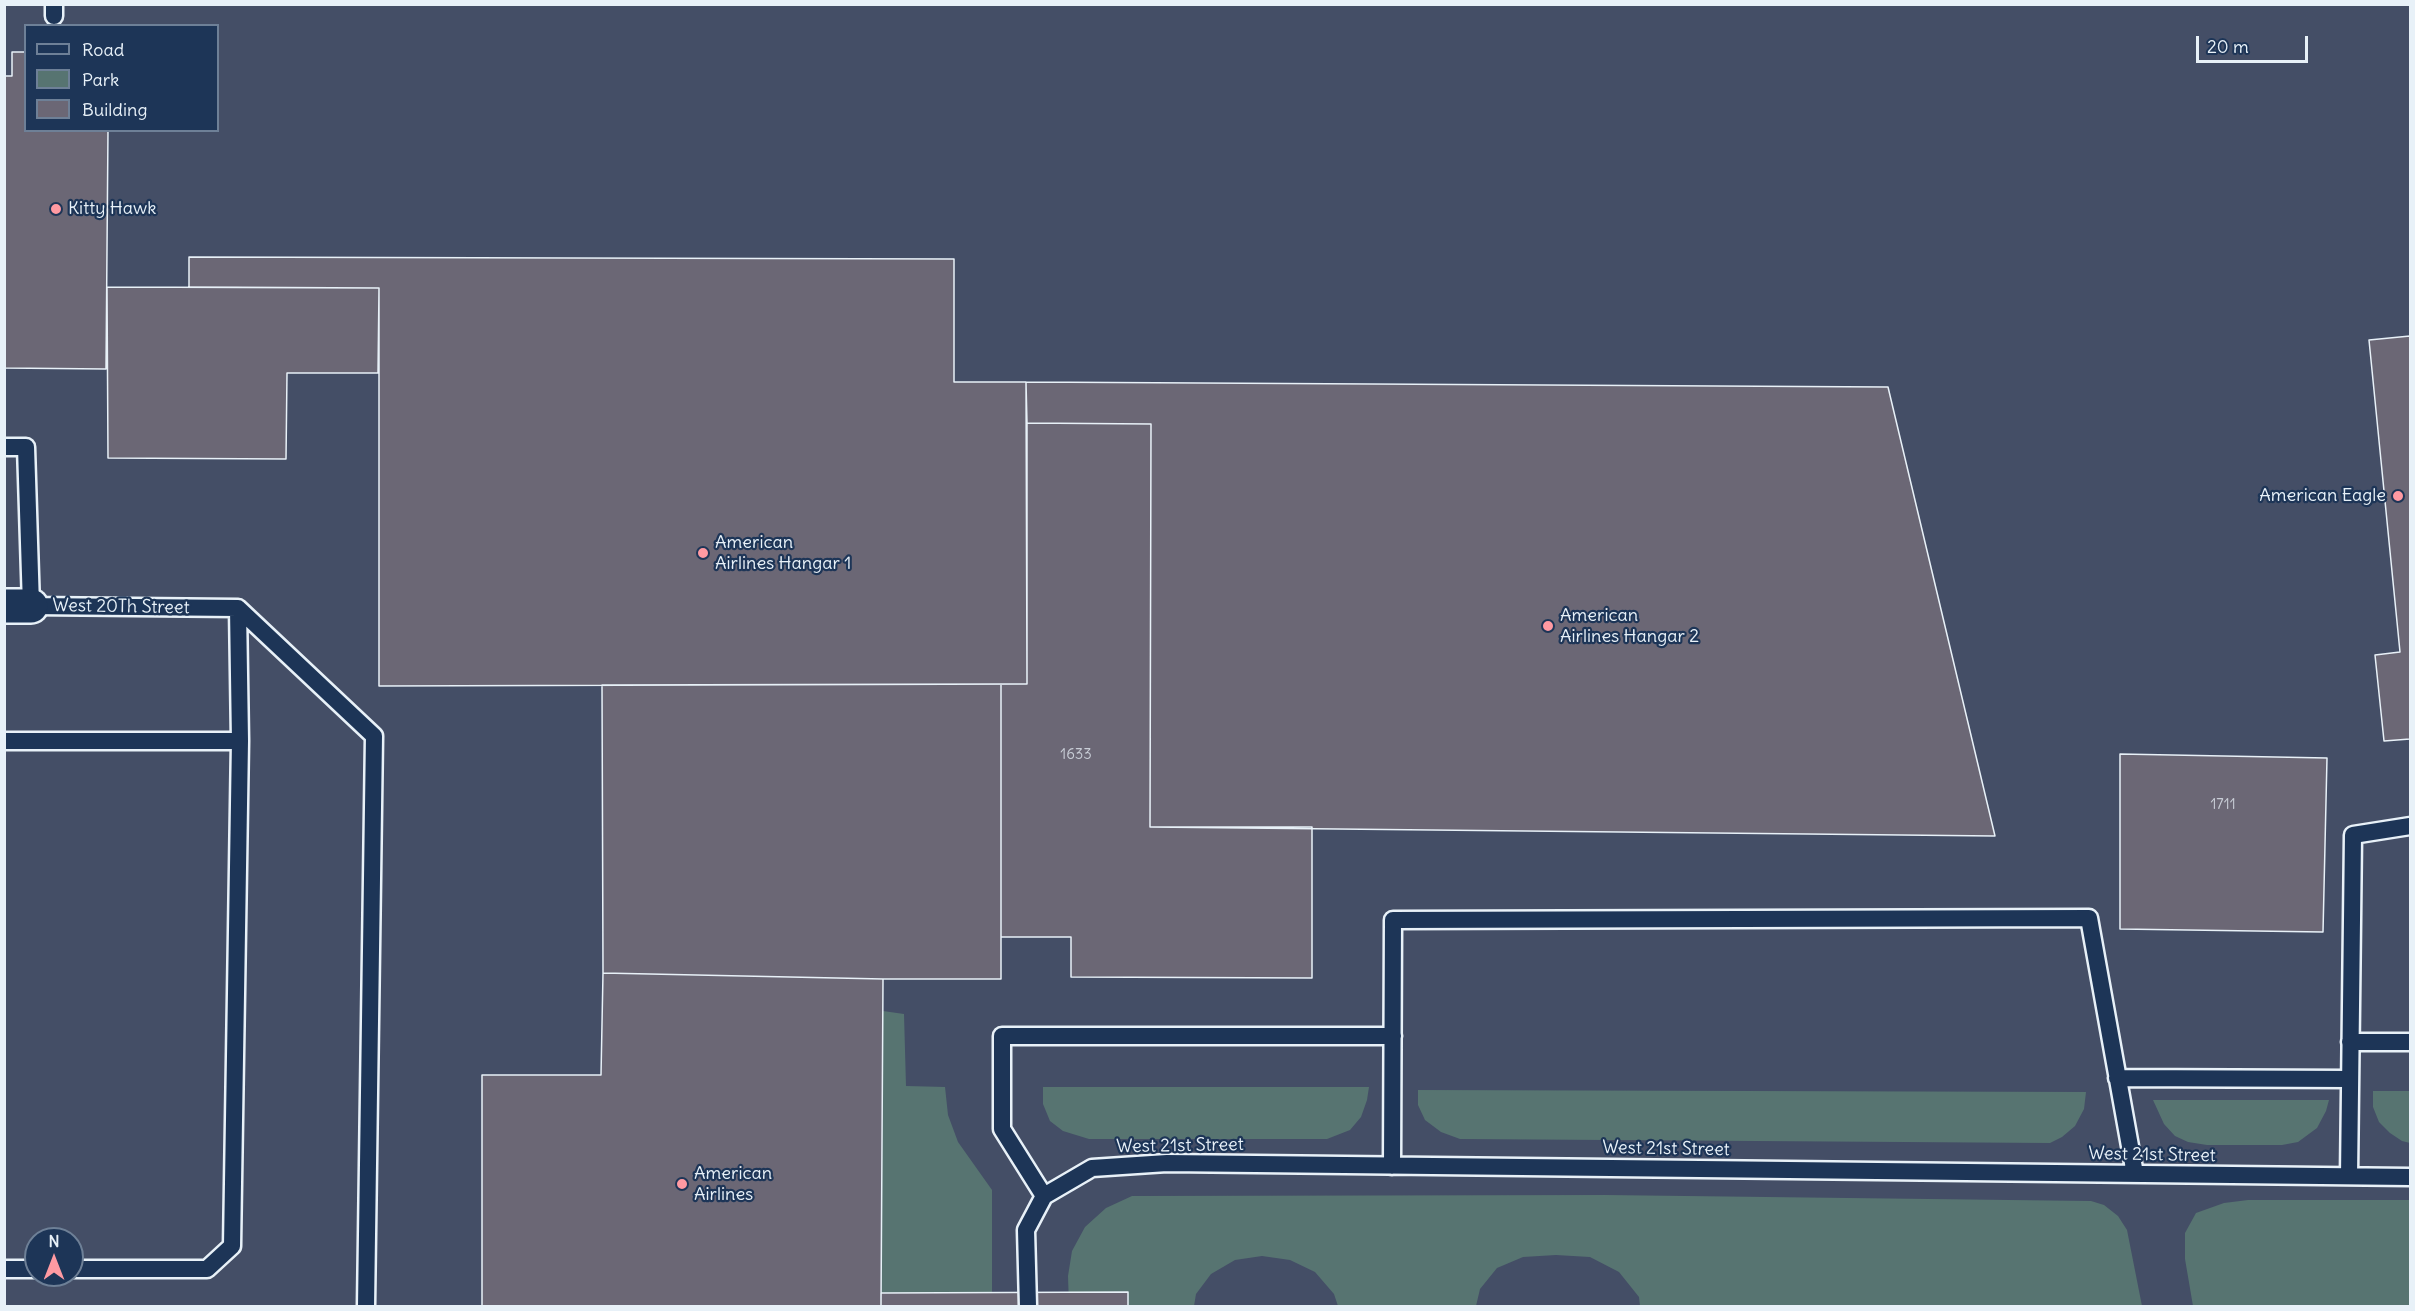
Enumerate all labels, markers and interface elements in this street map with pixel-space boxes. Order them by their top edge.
legend [24,24,219,132]
scale bar [2199,24,2312,62]
text: 20 m [2207,35,2249,58]
text: Road [82,38,124,61]
text: Park [82,68,119,91]
text: Building [82,98,147,121]
place label: Kitty Hawk [68,198,156,220]
marker: Kitty Hawk [49,202,63,216]
place label: American Eagle [2259,485,2386,507]
marker: American Eagle [2391,489,2405,503]
place label: American Airlines Hangar 1 [715,532,851,574]
marker: American Airlines Hangar 1 [696,546,710,560]
street label: West 20Th Street [52,595,190,619]
place label: American Airlines Hangar 2 [1560,605,1699,648]
marker: American Airlines Hangar 2 [1541,619,1555,633]
house number: 1633 [1060,746,1092,764]
house number: 1711 [2210,796,2236,814]
street label: West 21st Street [1116,1134,1244,1158]
street label: West 21st Street [1602,1137,1730,1161]
street label: West 21st Street [2088,1143,2216,1167]
place label: American Airlines [694,1163,772,1206]
marker: American Airlines [675,1177,689,1191]
north arrow [24,1227,84,1287]
text: N [48,1231,60,1251]

